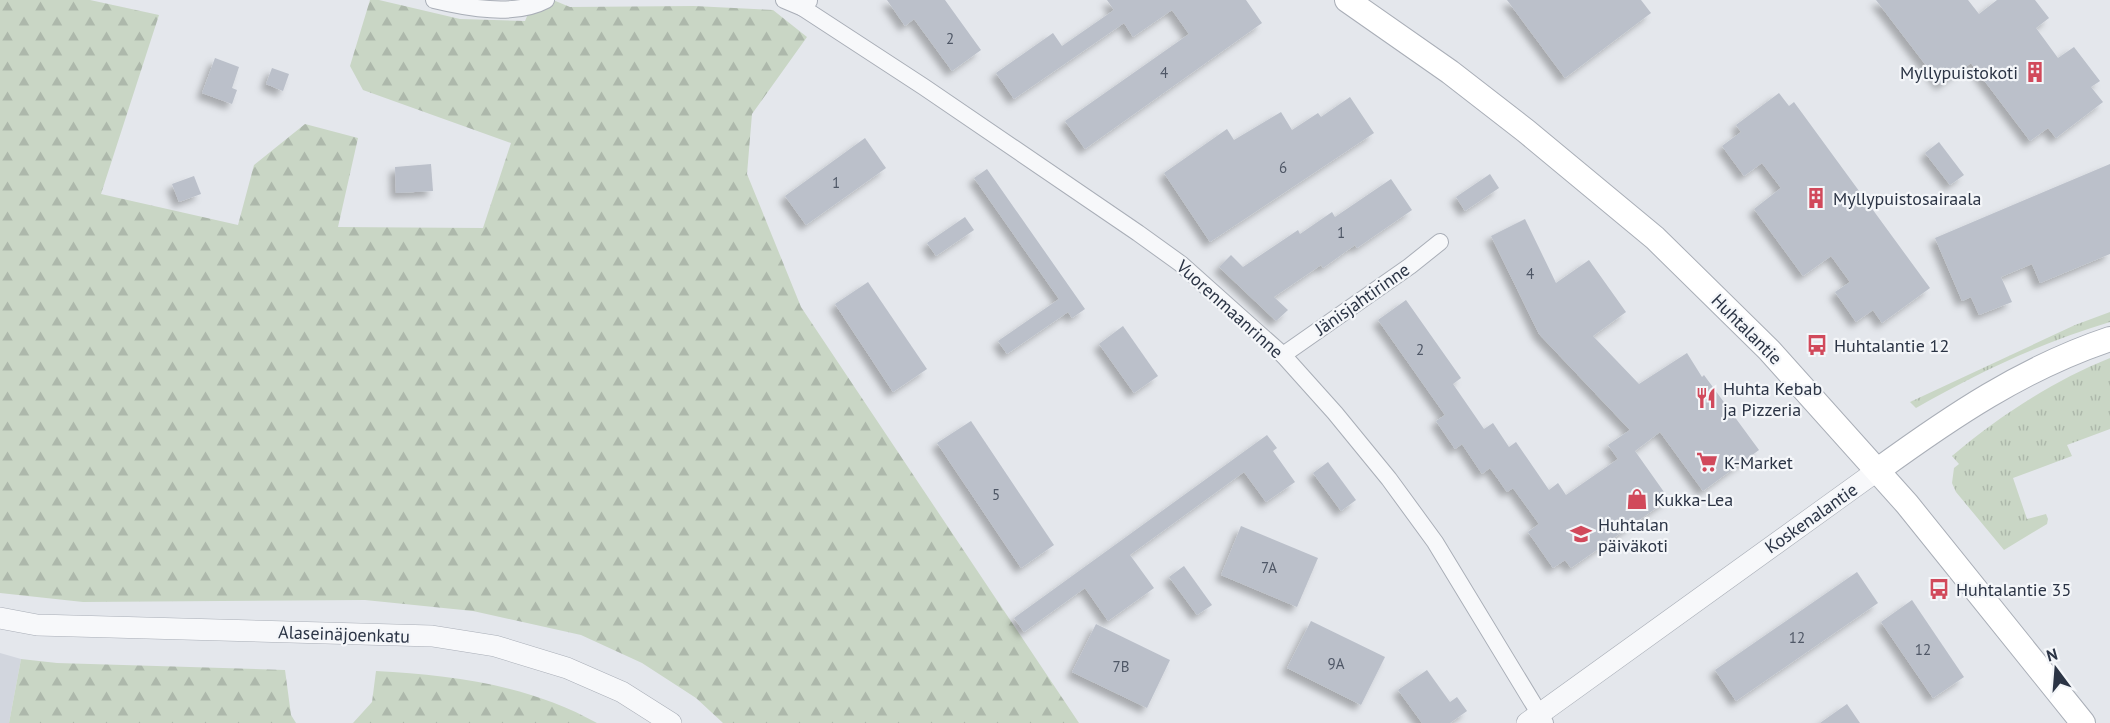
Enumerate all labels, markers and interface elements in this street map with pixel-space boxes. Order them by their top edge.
house number: 2 [946,29,954,48]
building icon: Myllypuistokoti [2023,60,2047,84]
place label: Myllypuistokoti [1900,61,2018,84]
house number: 4 [1160,63,1168,82]
house number: 6 [1279,158,1287,177]
house number: 1 [832,173,840,192]
building icon: Myllypuistosairaala [1804,186,1828,210]
place label: Myllypuistosairaala [1833,187,1981,210]
house number: 1 [1337,223,1345,242]
street label: Vuorenmaanrinne [1171,254,1288,363]
street label: Jänisjahtirinne [1309,258,1414,341]
house number: 4 [1526,264,1534,283]
street label: Huhtalantie [1707,289,1787,369]
bus stop icon: Huhtalantie 12 [1805,333,1829,357]
place label: Huhtalantie 12 [1834,334,1949,357]
house number: 2 [1416,340,1424,359]
place label: Huhta Kebab ja Pizzeria [1723,377,1822,421]
restaurant icon: Huhta Kebab ja Pizzeria [1694,386,1718,410]
supermarket icon: K-Market [1695,450,1719,474]
place label: K-Market [1724,451,1793,474]
street label: Koskenalantie [1760,478,1862,558]
house number: 5 [992,485,1000,504]
shop icon: Kukka-Lea [1625,487,1649,511]
place label: Kukka-Lea [1654,488,1733,511]
place label: Huhtalan päiväkoti [1598,513,1669,557]
school or university icon: Huhtalan päiväkoti [1569,522,1593,546]
house number: 7A [1261,558,1277,577]
bus stop icon: Huhtalantie 35 [1927,577,1951,601]
place label: Huhtalantie 35 [1956,578,2071,601]
street label: Alaseinäjoenkatu [278,620,410,648]
house number: 12 [1789,628,1805,647]
north arrow [2026,639,2086,699]
house number: 12 [1915,640,1931,659]
text: N [2044,644,2060,666]
house number: 9A [1328,654,1345,673]
house number: 7B [1113,657,1129,676]

